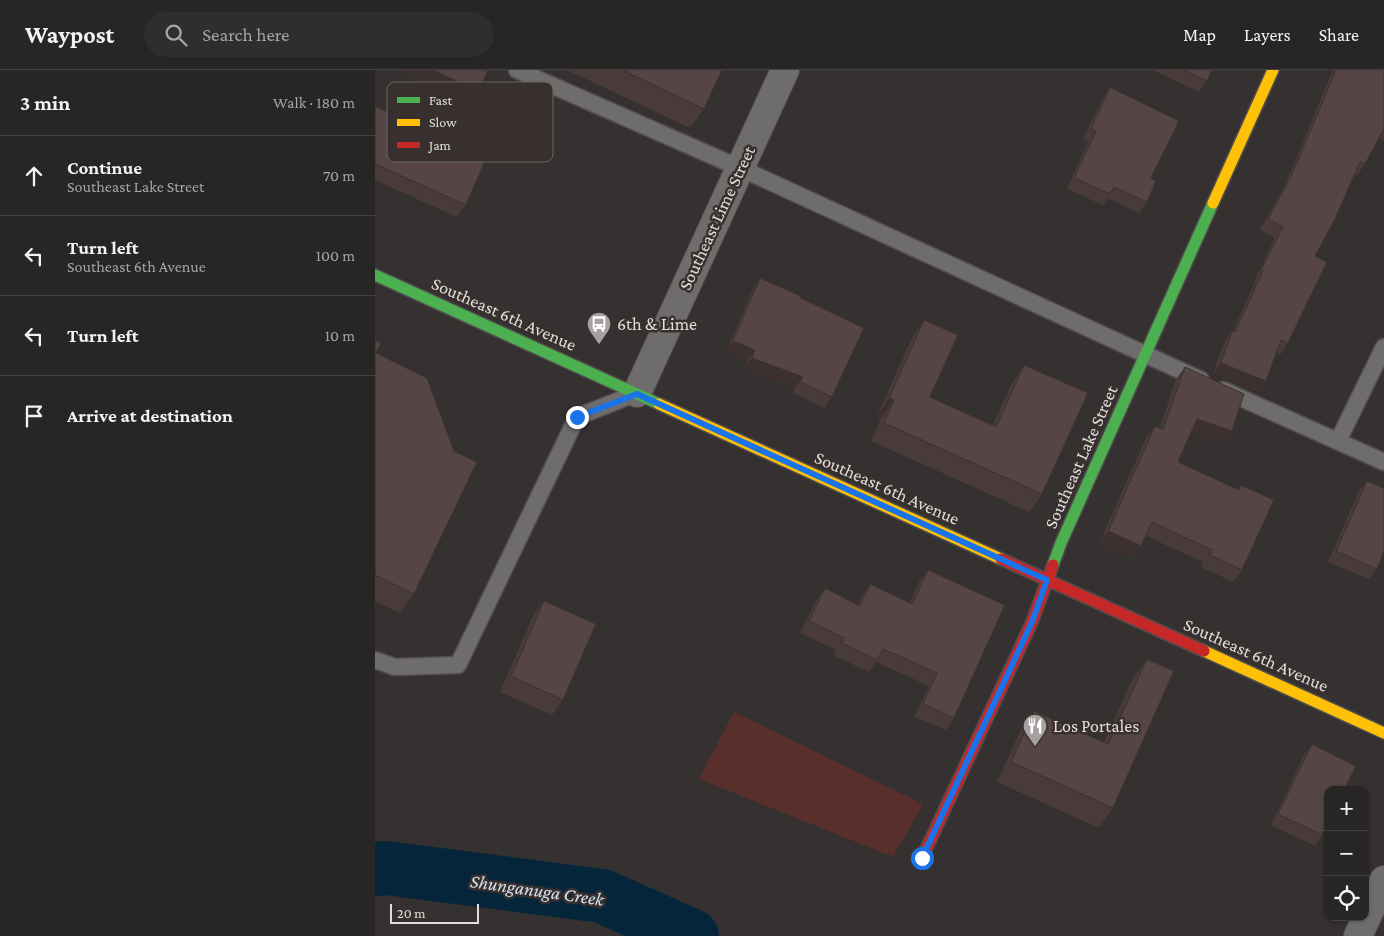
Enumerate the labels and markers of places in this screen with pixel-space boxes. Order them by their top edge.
bus stop icon: 6th & Lime [586,311,612,345]
place label: 6th & Lime [617,314,697,334]
restaurant icon: Los Portales [1022,713,1048,747]
place label: Los Portales [1053,716,1139,736]

